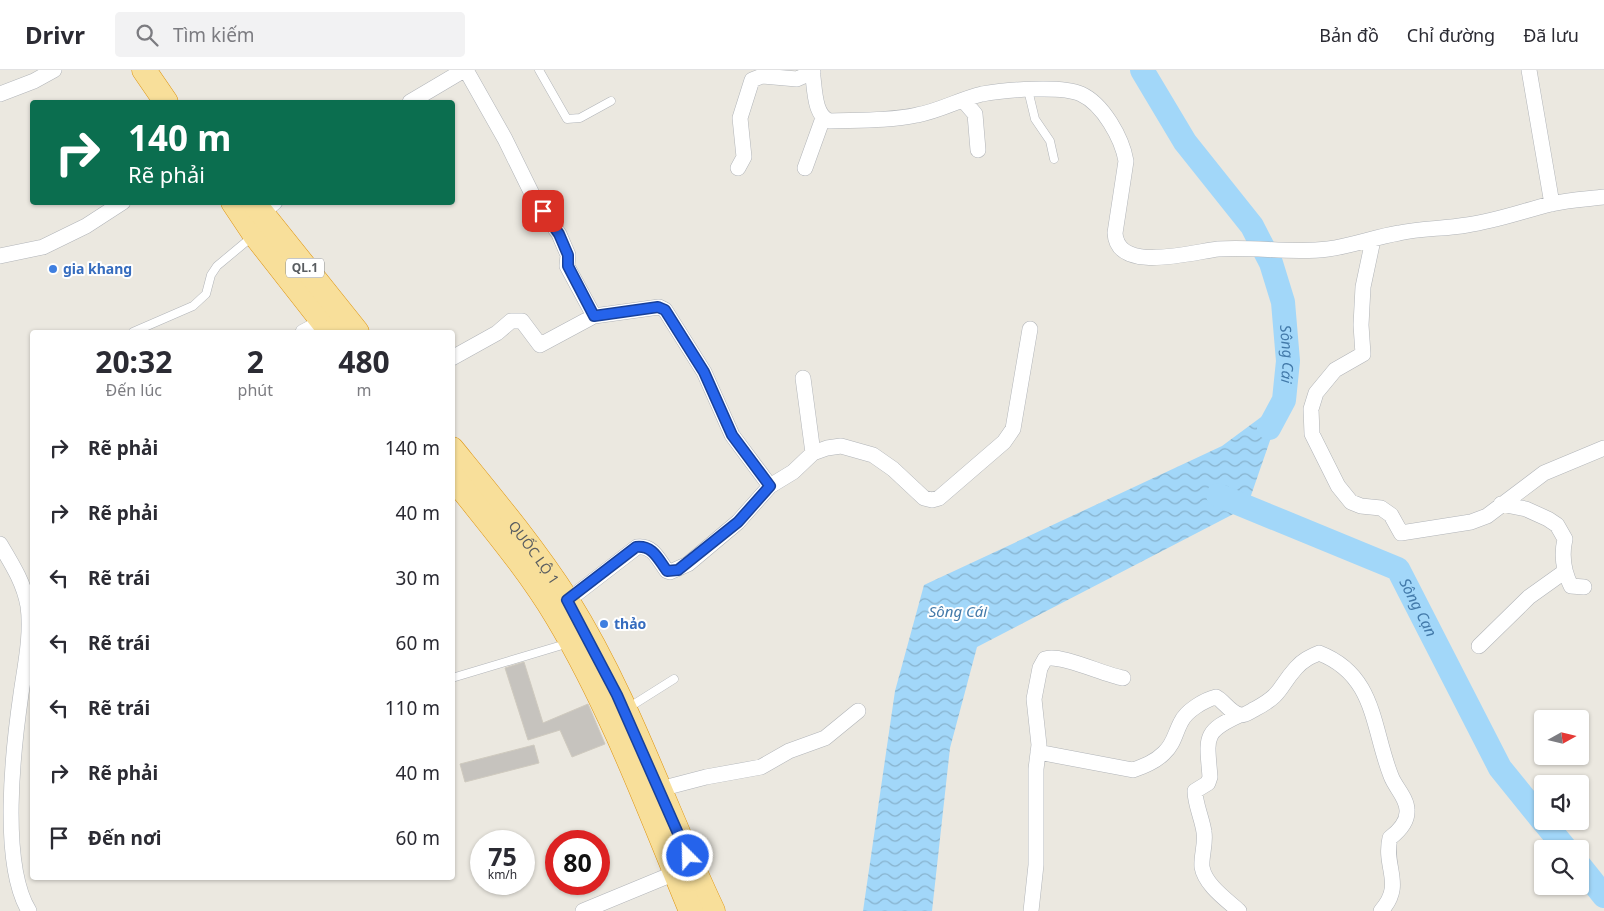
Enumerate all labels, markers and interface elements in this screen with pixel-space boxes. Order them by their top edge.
search box [115,12,465,57]
text: Drivr [25,18,85,51]
icon: search [133,21,161,49]
text: Tìm kiếm [173,22,255,48]
text: Bản đồ [1319,23,1379,47]
text: Chỉ đường [1407,23,1495,47]
text: Đã lưu [1523,23,1579,47]
text: 140 m [128,114,231,161]
icon: right [45,120,110,185]
text: Rẽ phải [128,159,205,189]
pin [522,190,564,232]
icon: arrive [529,197,557,225]
road number: QL.1 [286,258,324,278]
place label: gia khang [63,259,132,278]
marker: gia khang [47,263,59,275]
water label: Sông Cái [1276,324,1299,385]
text: 20:32 [95,341,172,382]
text: 2 [247,341,264,382]
text: 480 [338,341,390,382]
text: Đến lúc [106,379,162,401]
text: phút [238,379,273,401]
text: m [356,379,371,401]
icon: right [45,434,73,462]
text: Rẽ phải [88,435,158,461]
text: 140 m [385,435,440,461]
icon: right [45,499,73,527]
text: Rẽ phải [88,500,158,526]
text: 40 m [396,500,440,526]
street label: QUỐC LỘ 1 [504,517,564,588]
icon: left [45,564,73,592]
text: Rẽ trái [88,565,150,591]
text: 30 m [396,565,440,591]
water label: Sông Cạn [1395,574,1442,640]
water label: Sông Cái [929,601,988,621]
place label: thảo [614,614,647,633]
marker: thảo [598,618,610,630]
icon: left [45,629,73,657]
text: Rẽ trái [88,630,150,656]
text: 60 m [396,630,440,656]
icon: left [45,694,73,722]
text: Rẽ trái [88,695,150,721]
text: 110 m [385,695,440,721]
north arrow [1534,710,1589,765]
map controls [1534,710,1589,895]
icon: right [45,759,73,787]
text: Rẽ phải [88,760,158,786]
text: 40 m [396,760,440,786]
button: sound [1534,775,1589,830]
icon: arrive [45,824,73,852]
text: Đến nơi [88,825,162,851]
text: 60 m [396,825,440,851]
position arrow [661,829,713,881]
speed limit sign: 80 [545,830,610,895]
text: 75 [488,839,517,873]
button: search [1534,840,1589,895]
text: km/h [488,866,517,883]

